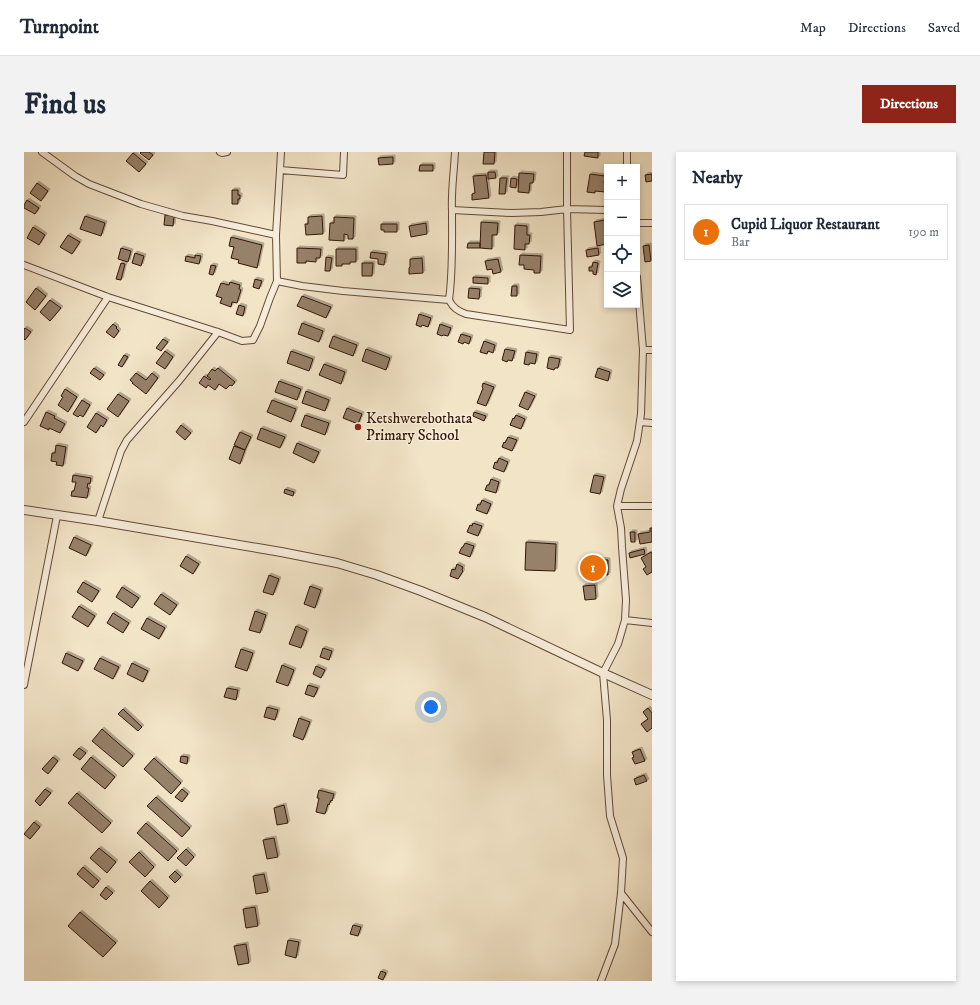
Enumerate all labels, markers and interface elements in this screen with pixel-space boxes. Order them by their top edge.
text: Turnpoint [20,16,99,39]
text: Map [800,19,826,37]
text: Directions [848,19,906,37]
text: Saved [928,19,960,37]
button: Directions [862,85,956,123]
text: Find us [24,87,106,122]
map controls [604,164,640,308]
button: + [604,164,640,200]
text: Nearby [692,167,742,189]
button: − [604,200,640,236]
text: Cupid Liquor Restaurant [731,215,880,234]
text: 1 [704,224,708,240]
text: 190 m [908,224,939,240]
text: Bar [731,234,750,250]
button: locate [604,236,640,272]
button: layers [604,272,640,308]
place label: Ketshwerebothata Primary School [366,409,473,445]
marker: Ketshwerebothata Primary School [353,422,363,432]
pin: 1 [580,553,606,583]
your location [421,697,441,717]

